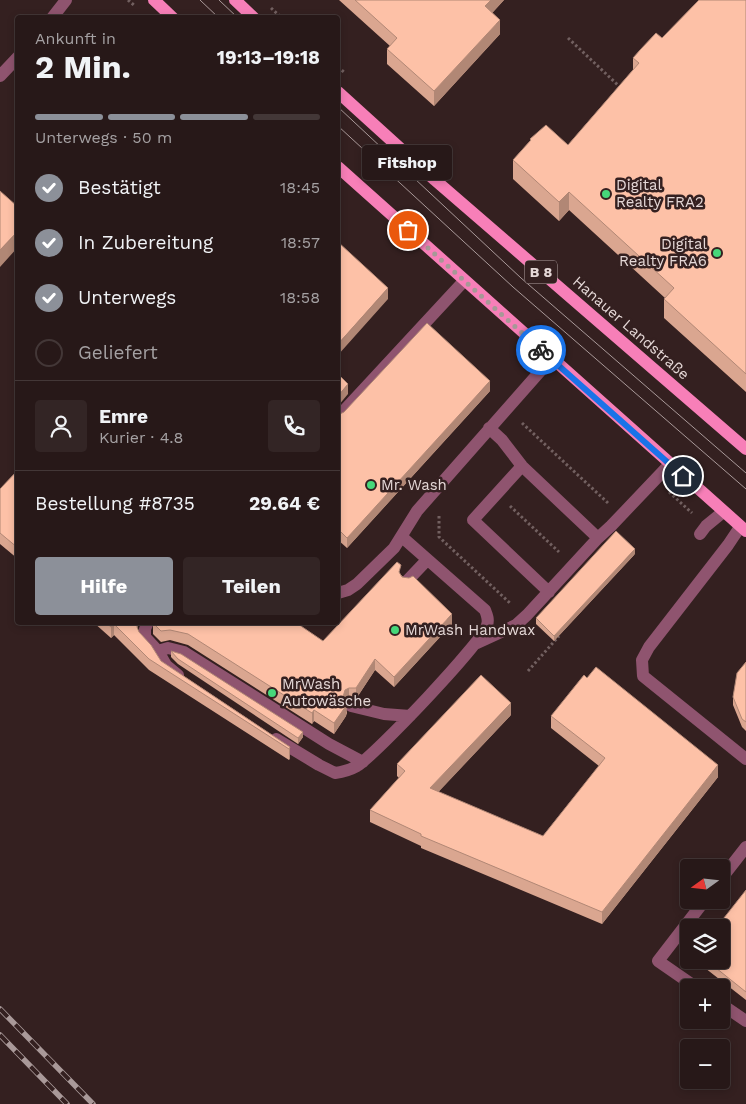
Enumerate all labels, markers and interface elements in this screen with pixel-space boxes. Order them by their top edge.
text: Ankunft in [35,29,116,48]
text: 19:13–19:18 [217,46,320,69]
text: 2 Min. [35,48,131,86]
text: Unterwegs · 50 m [35,128,172,147]
callout: Fitshop [363,145,453,180]
text: Fitshop [377,153,437,172]
icon: check [35,174,63,202]
text: Bestätigt [78,176,161,199]
place label: Digital Realty FRA2 [616,176,704,211]
text: 18:45 [280,178,320,197]
marker: Digital Realty FRA2 [600,188,612,200]
pin [387,209,429,251]
icon: bag [394,216,422,244]
icon: check [35,229,63,257]
text: In Zubereitung [78,231,213,254]
text: 18:57 [281,233,320,252]
place label: Digital Realty FRA6 [619,235,707,270]
marker: Digital Realty FRA6 [711,247,723,259]
road number: B 8 [525,260,557,284]
street label: Hanauer Landstraße [569,272,693,384]
icon: check [35,284,63,312]
text: Unterwegs [78,286,176,309]
text: 18:58 [280,288,320,307]
courier [516,325,566,375]
icon: bike [527,336,555,364]
text: Geliefert [78,341,158,364]
button: person [35,400,87,452]
button: phone [268,400,320,452]
text: Emre [99,405,148,428]
text: Kurier · 4.8 [99,428,183,447]
pin [662,455,704,497]
icon: home [669,462,697,490]
place label: Mr. Wash [381,476,447,494]
marker: Mr. Wash [365,479,377,491]
text: Bestellung #8735 [35,492,195,515]
text: 29.64 € [249,492,320,515]
button: Hilfe [35,557,173,615]
button: Teilen [183,557,320,615]
place label: MrWash Handwax [405,621,535,639]
marker: MrWash Handwax [389,624,401,636]
place label: MrWash Autowäsche [282,675,371,710]
marker: MrWash Autowäsche [266,687,278,699]
north arrow [680,859,730,909]
map controls [680,859,730,1089]
button: layers [680,919,730,969]
button: + [680,979,730,1029]
button: − [680,1039,730,1089]

